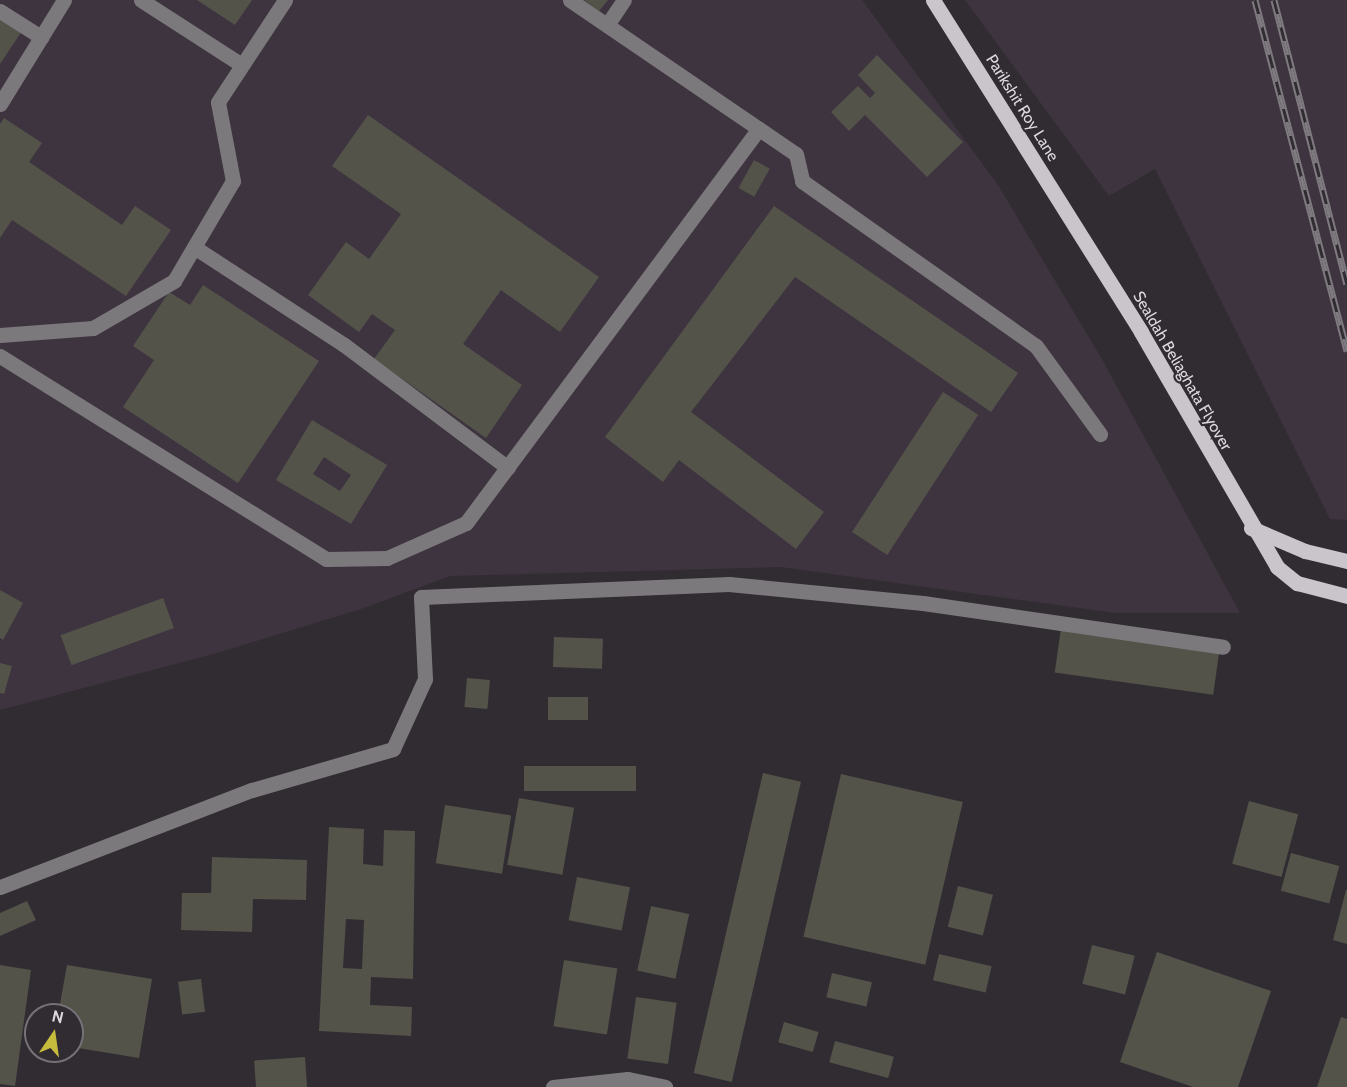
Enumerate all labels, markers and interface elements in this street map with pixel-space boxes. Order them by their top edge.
street label: Parikshit Roy Lane [981,51,1063,165]
street label: Sealdah Beliaghata Flyover [1128,288,1236,454]
north arrow [24,1003,84,1063]
text: N [50,1006,65,1027]

